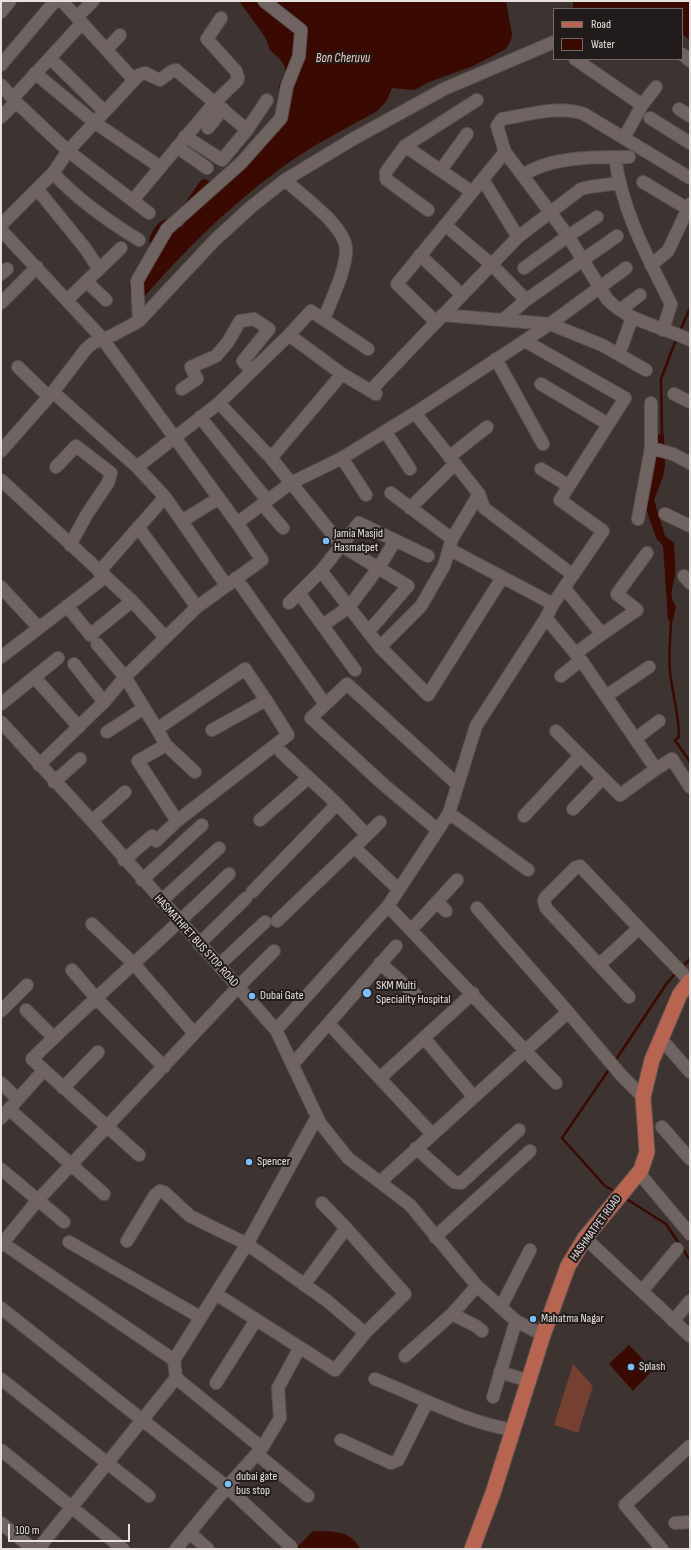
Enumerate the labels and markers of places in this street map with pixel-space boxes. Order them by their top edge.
place label: Jamia Masjid Hasmatpet [334,527,383,555]
marker: Jamia Masjid Hasmatpet [321,536,331,546]
place label: SKM Multi Speciality Hospital [376,979,451,1007]
marker: SKM Multi Speciality Hospital [361,987,373,999]
place label: Dubai Gate [260,989,304,1003]
marker: Dubai Gate [247,991,257,1001]
place label: Spencer [257,1155,290,1169]
marker: Spencer [244,1157,254,1167]
place label: Mahatma Nagar [541,1312,604,1326]
marker: Mahatma Nagar [528,1314,538,1324]
place label: Splash [639,1360,665,1374]
marker: Splash [626,1362,636,1372]
place label: dubai gate bus stop [236,1470,277,1498]
marker: dubai gate bus stop [223,1479,233,1489]

